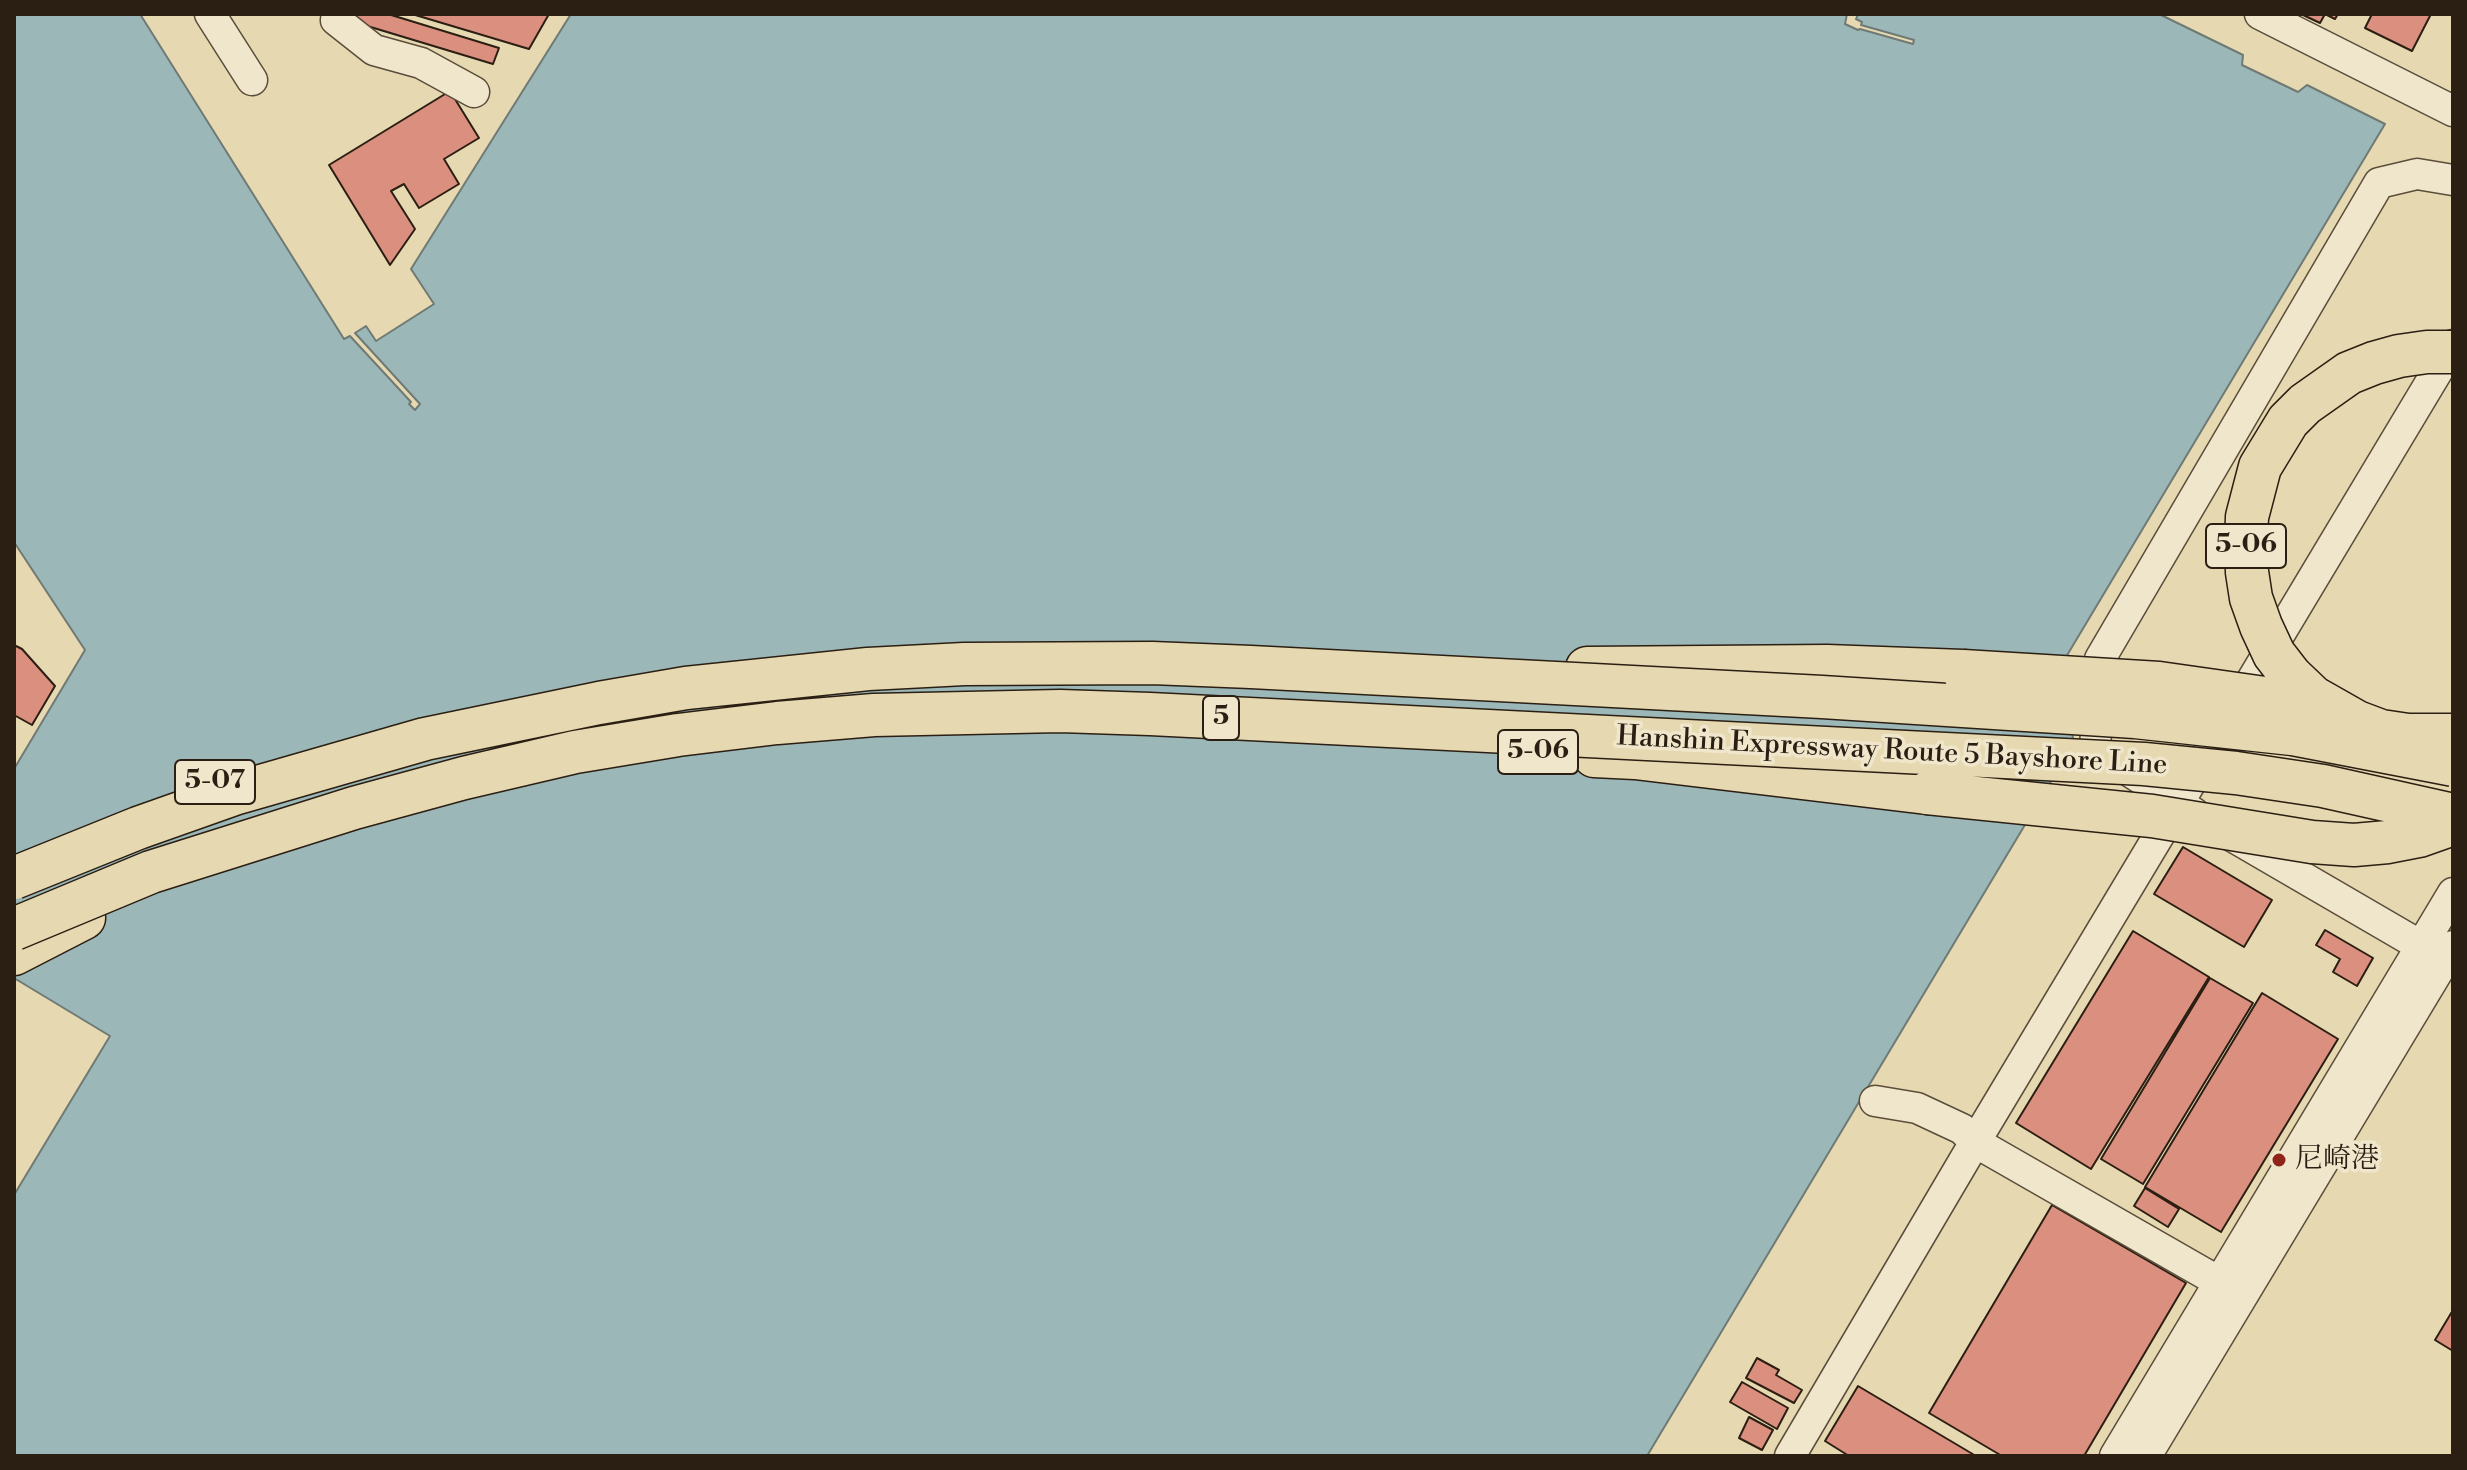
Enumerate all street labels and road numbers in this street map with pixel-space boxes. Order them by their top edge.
road number: 5-06 [2206,524,2286,568]
road number: 5 [1203,696,1239,740]
street label: Hanshin Expressway Route 5 Bayshore Line [1616,721,2168,783]
road number: 5-06 [1498,730,1578,774]
road number: 5-07 [175,760,255,804]

